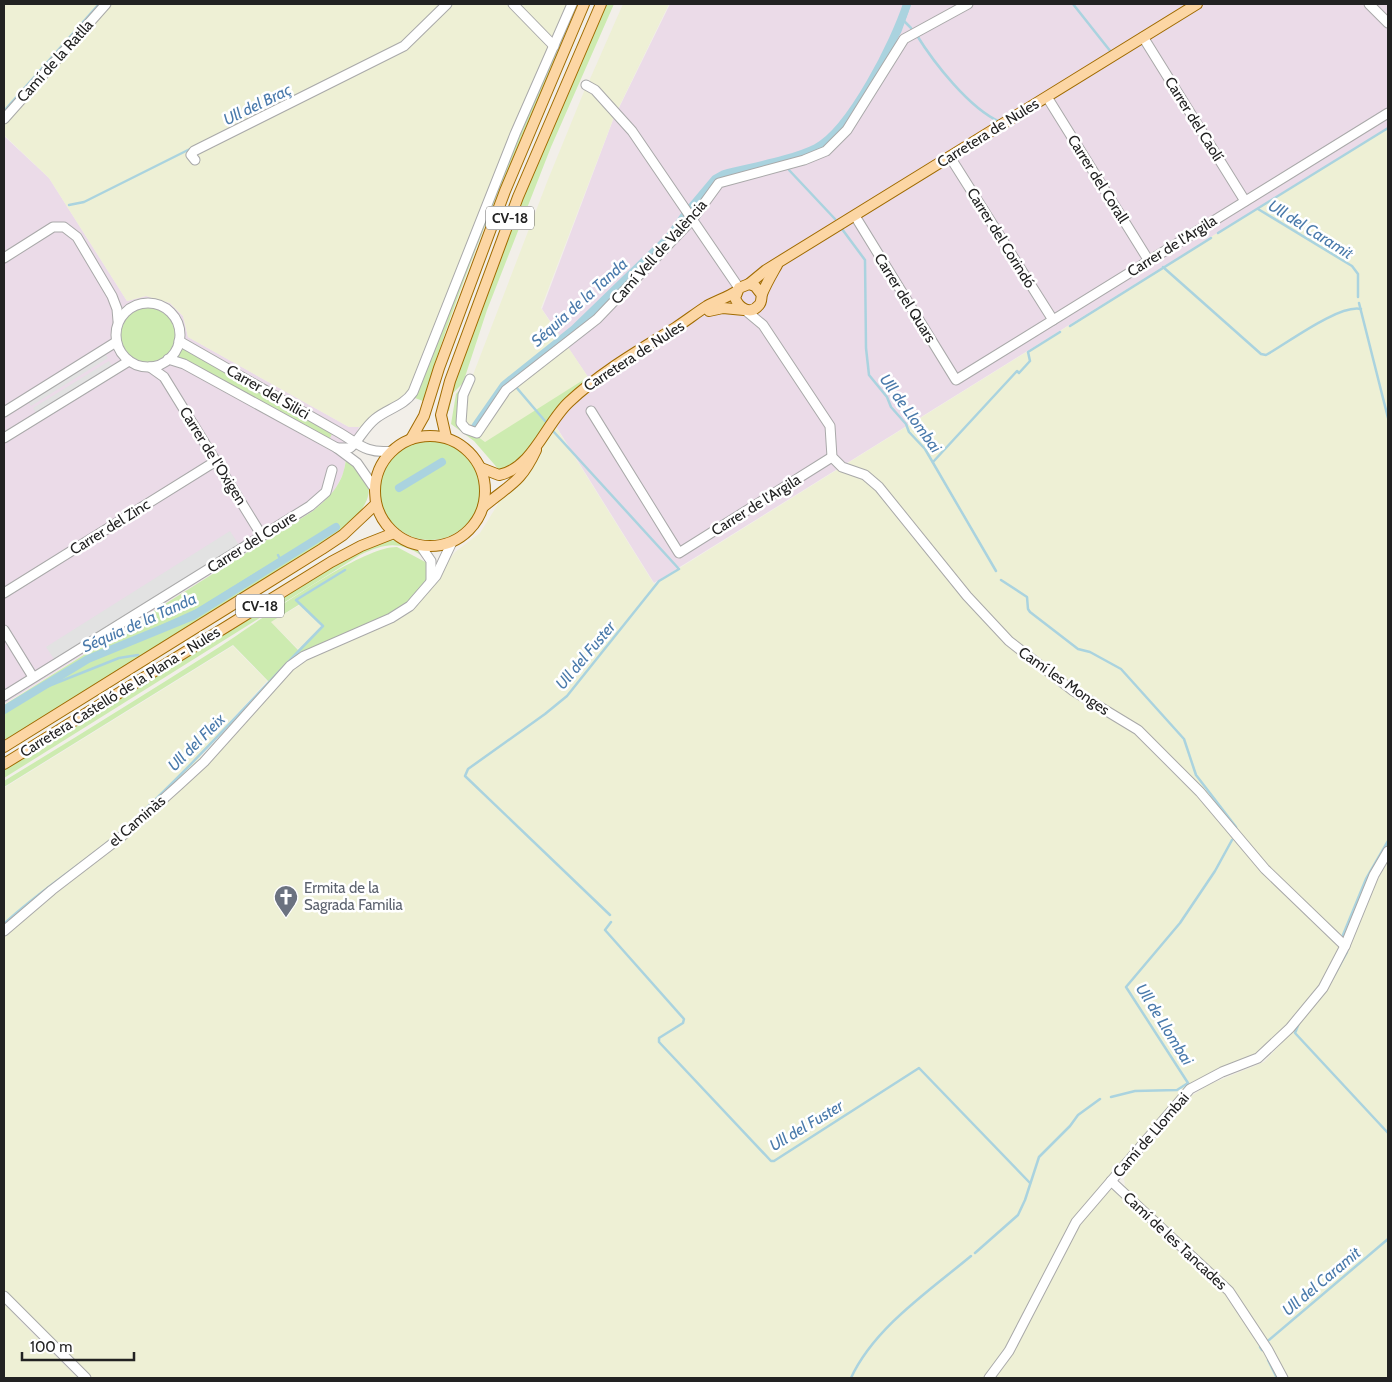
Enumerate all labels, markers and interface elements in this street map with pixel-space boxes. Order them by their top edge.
street label: Camí de la Ratlla [13,15,97,106]
street label: Carrer del Caolí [1161,74,1227,164]
water label: Ull del Braç [220,80,294,129]
street label: Carretera de Nules [934,95,1042,171]
street label: Carrer del Corall [1064,132,1133,227]
street label: Carrer del Corindó [963,185,1039,291]
street label: Camí Vell de València [607,195,711,308]
water label: Ull del Caramit [1265,196,1358,264]
road number: CV-18 [486,207,534,230]
street label: Carrer de l'Argila [1124,211,1221,281]
street label: Carrer del Quars [870,250,940,346]
water label: Séquia de la Tanda [527,254,631,351]
street label: Carretera de Nules [580,317,688,395]
street label: Carrer del Silici [223,361,313,423]
water label: Ull de Llombai [876,370,946,457]
street label: Carrer de l'Oxigen [176,404,250,508]
street label: Carrer de l'Argila [708,470,805,540]
street label: Carrer del Zinc [67,495,153,559]
street label: Carrer del Coure [204,507,300,577]
water label: Séquia de la Tanda [79,589,199,656]
road number: CV-18 [236,594,284,618]
water label: Ull del Fuster [552,617,620,693]
street label: Carretera Castelló de la Plana - Nules [17,623,223,761]
street label: Camí les Monges [1015,643,1113,719]
water label: Ull del Fleix [164,709,230,775]
street label: el Caminàs [105,792,169,850]
place label: Ermita de la Sagrada Familia [304,879,403,914]
church icon: Ermita de la Sagrada Familia [273,884,299,918]
water label: Ull de Llombai [1132,980,1197,1069]
street label: Camí de Llombai [1109,1089,1193,1181]
water label: Ull del Fuster [766,1095,848,1155]
street label: Camí de les Tancades [1119,1188,1231,1294]
water label: Ull del Caramit [1278,1242,1365,1320]
scale bar [22,1330,135,1362]
text: 100 m [30,1338,72,1356]

